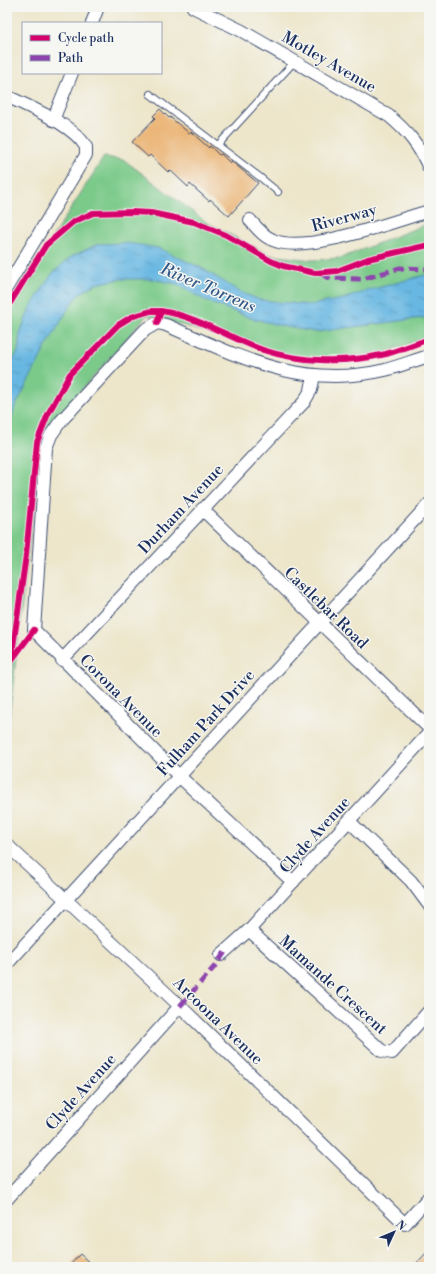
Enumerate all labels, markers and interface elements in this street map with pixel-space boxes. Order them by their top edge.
legend [22,22,162,74]
street label: Motley Avenue [278,27,380,97]
text: Cycle path [58,31,114,46]
text: Path [58,51,83,66]
street label: Riverway [309,200,379,236]
water label: River Torrens [156,258,259,318]
street label: Durham Avenue [134,460,228,558]
street label: Castlebar Road [280,563,372,653]
street label: Corona Avenue [75,650,167,742]
street label: Fulham Park Drive [153,666,259,780]
street label: Clyde Avenue [275,792,355,878]
street label: Mamande Crescent [275,931,391,1039]
street label: Arcoona Avenue [168,972,267,1069]
street label: Clyde Avenue [41,1049,121,1135]
north arrow [374,1212,414,1252]
text: N [392,1218,409,1234]

